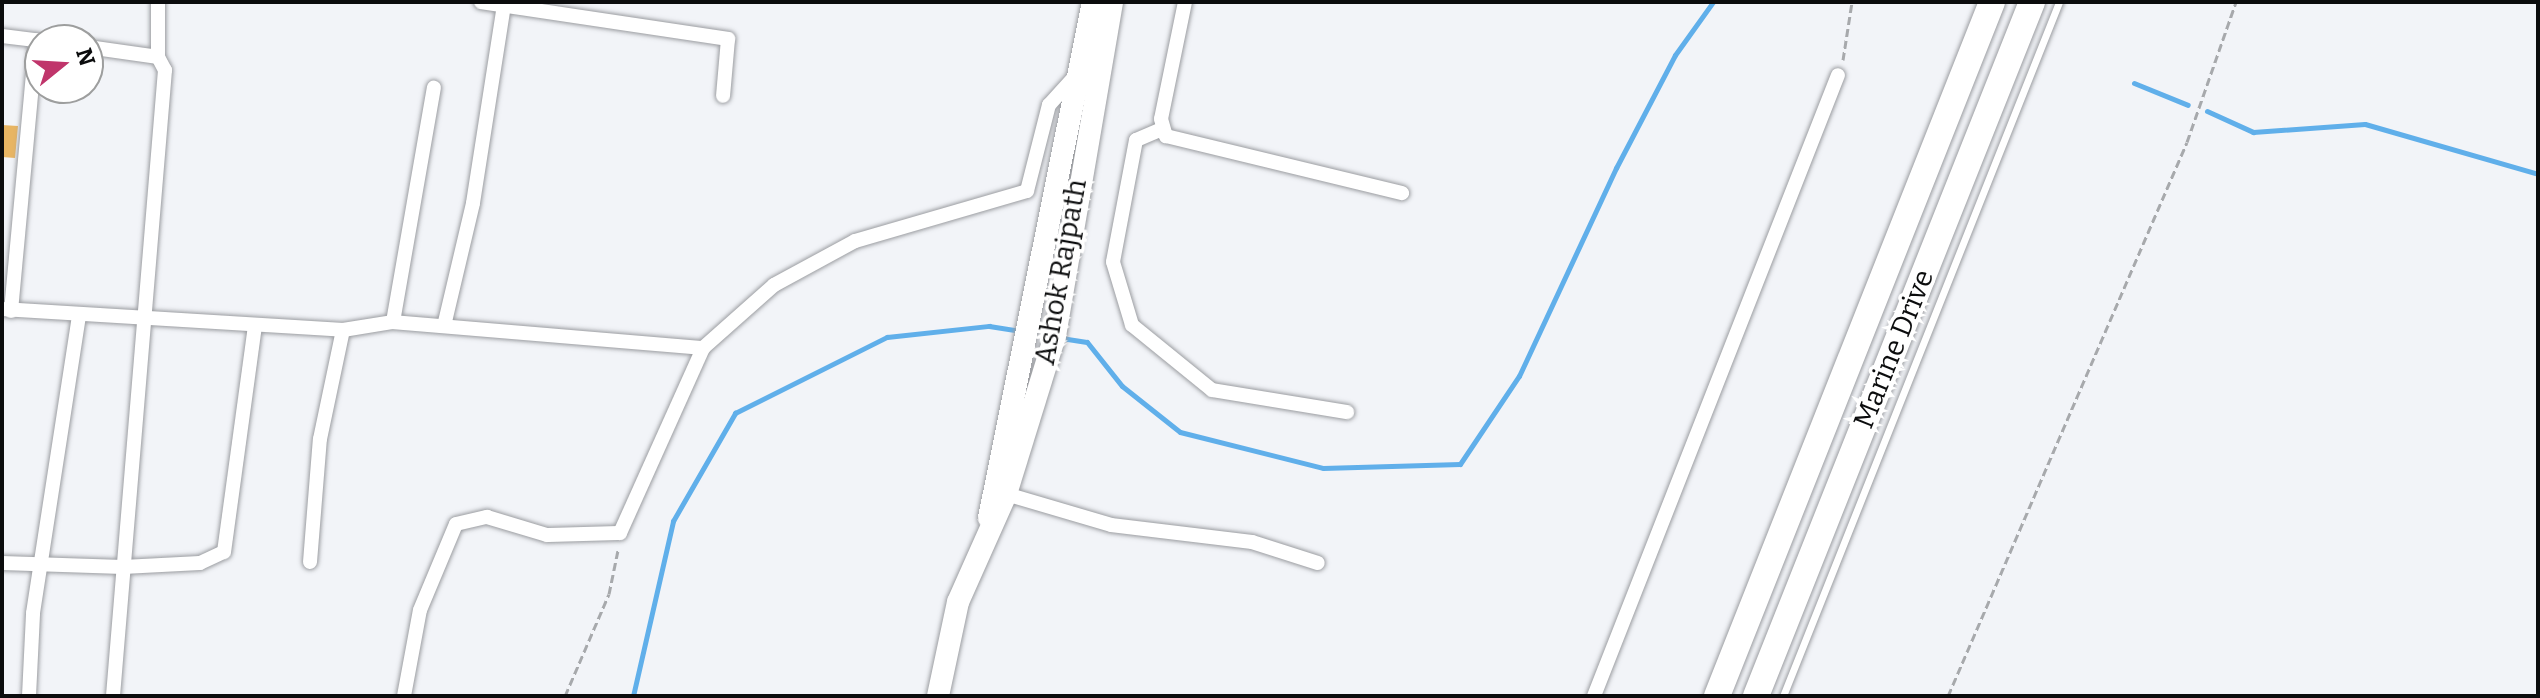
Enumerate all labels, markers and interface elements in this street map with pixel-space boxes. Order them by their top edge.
north arrow [24,24,104,104]
text: N [70,45,101,69]
street label: Ashok Rajpath [1028,177,1094,367]
street label: Marine Drive [1847,265,1941,433]

